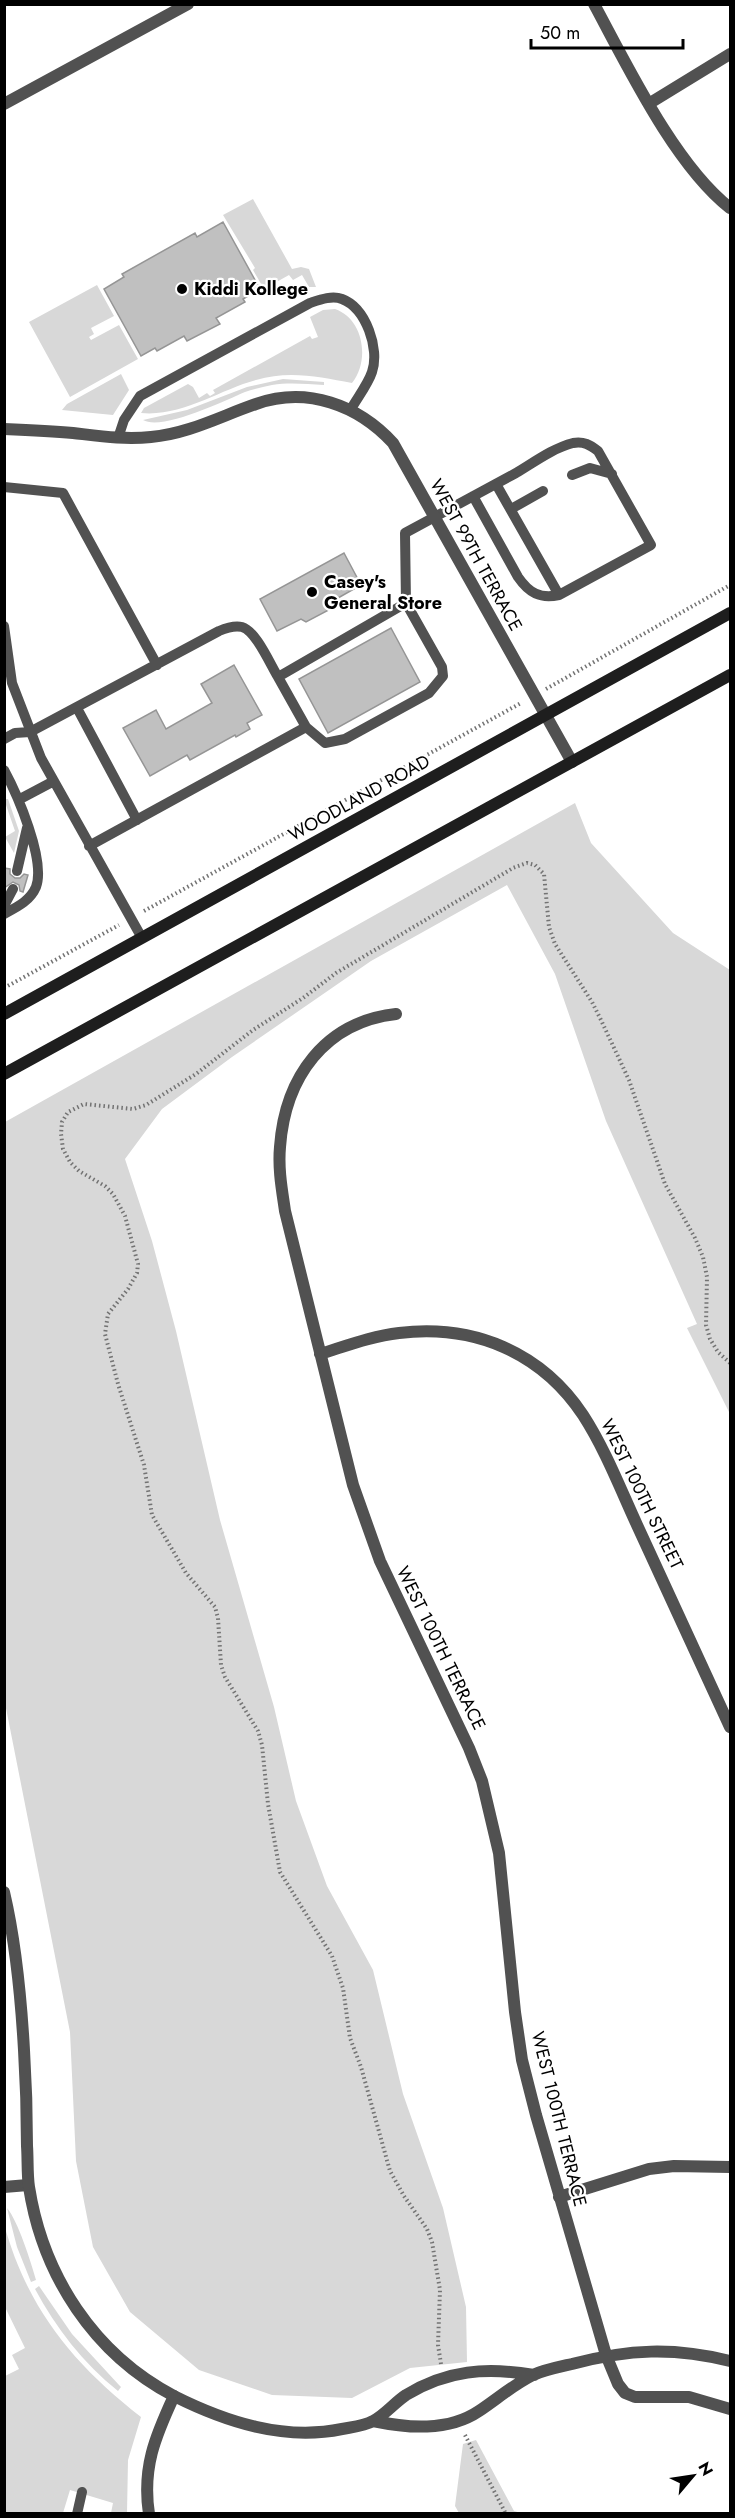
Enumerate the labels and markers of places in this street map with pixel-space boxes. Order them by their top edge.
place label: Kiddi Kollege [194,276,308,302]
marker: Kiddi Kollege [175,282,189,296]
place label: Casey's General Store [324,569,442,616]
marker: Casey's General Store [305,585,319,599]

